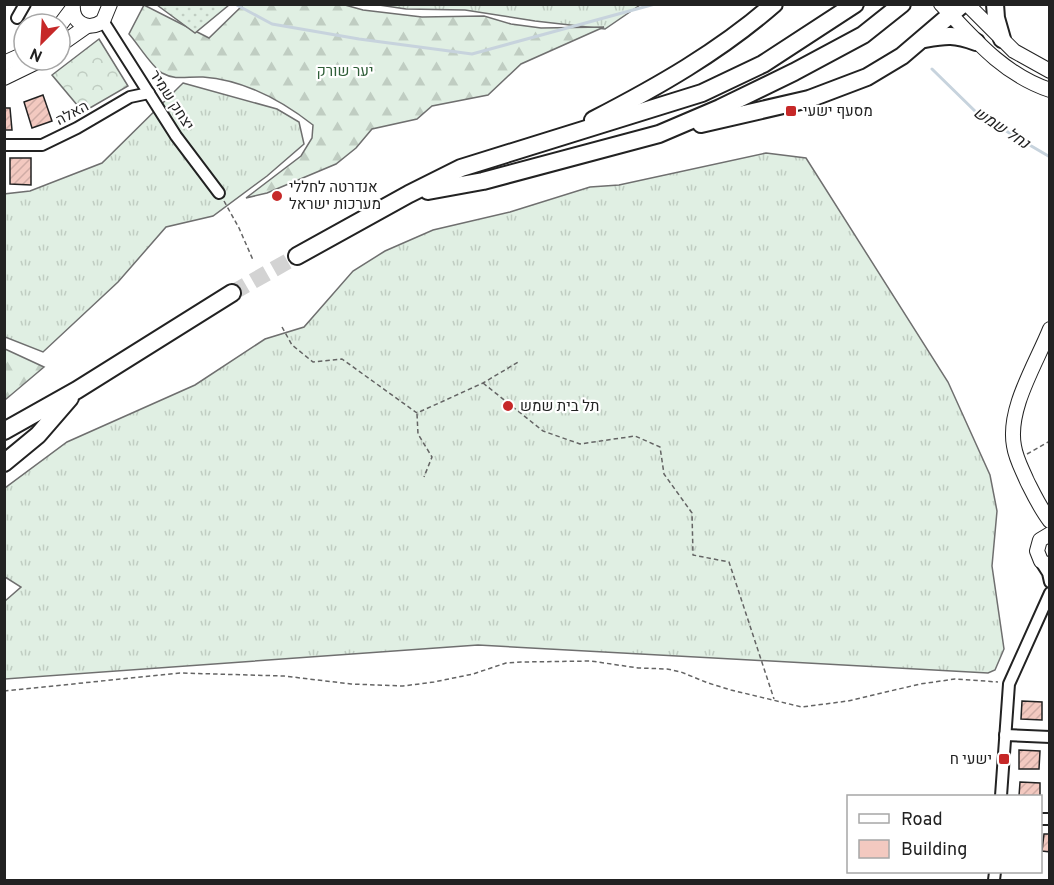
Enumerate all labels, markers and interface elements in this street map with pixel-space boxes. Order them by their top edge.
north arrow [12,12,72,72]
text: N [27,42,46,65]
park label: יער שורק [316,63,374,82]
street label: יצחק שמיר [144,67,197,135]
street label: האלה [53,98,93,131]
place label: מסעף ישעי [803,103,873,122]
water label: נחל שמש [969,103,1034,155]
marker: מסעף ישעי [784,104,798,118]
place label: אנדרטה לחללי מערכות ישראל [289,179,381,215]
marker: אנדרטה לחללי מערכות ישראל [270,189,284,203]
place label: תל בית שמש [520,398,599,417]
marker: תל בית שמש [501,399,515,413]
place label: ישעי ח [950,751,992,770]
marker: ישעי ח [997,752,1011,766]
legend [847,795,1042,873]
text: Road [901,809,943,832]
text: Building [901,839,967,862]

